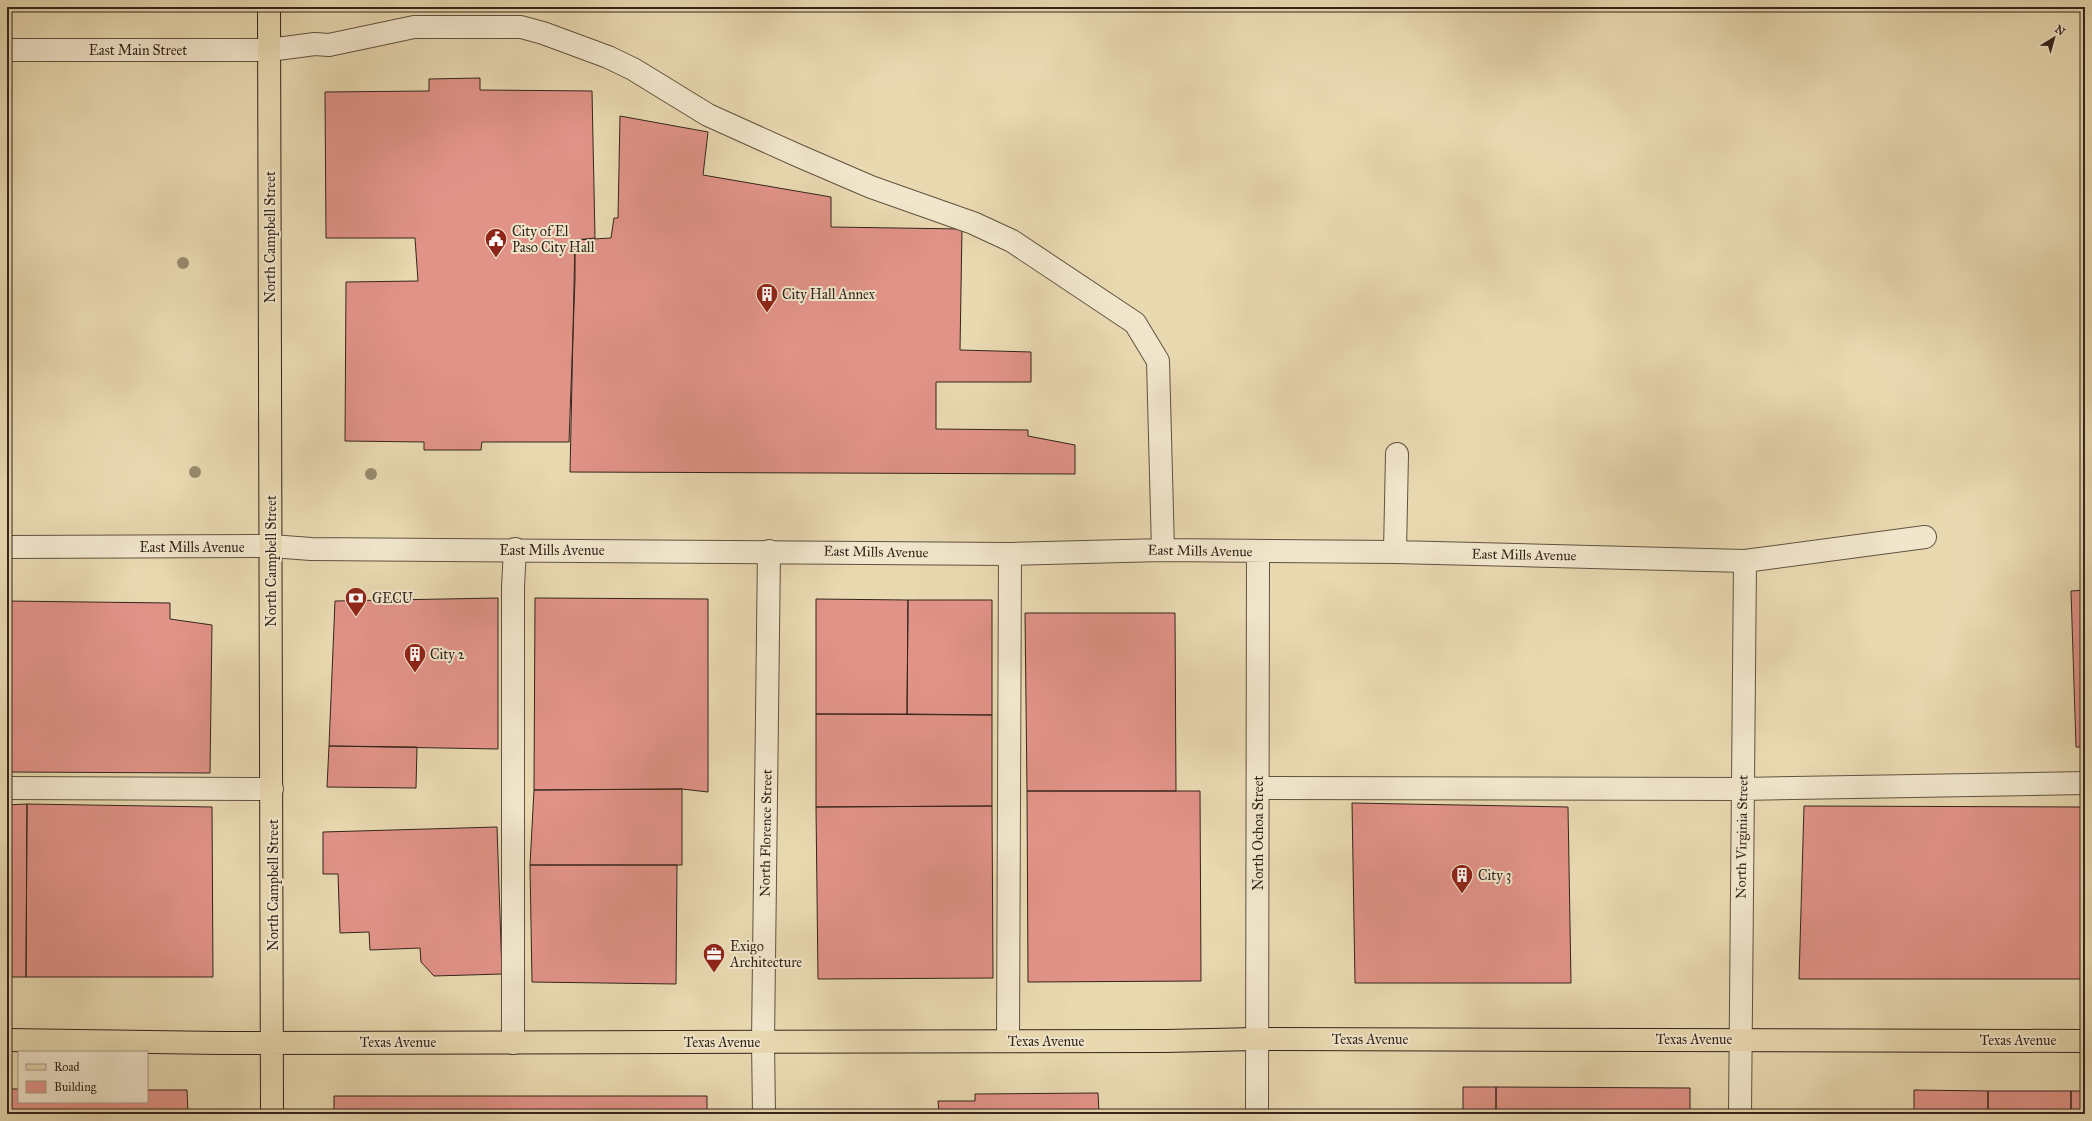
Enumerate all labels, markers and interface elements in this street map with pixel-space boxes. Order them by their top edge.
north arrow [2034,18,2074,58]
text: N [2052,22,2068,39]
street label: East Main Street [89,42,187,59]
street label: North Campbell Street [262,171,279,303]
place label: City of El Paso City Hall [512,223,595,256]
public building icon: City of El Paso City Hall [483,226,509,259]
building icon: City Hall Annex [754,281,780,314]
place label: City Hall Annex [782,286,876,303]
street label: North Campbell Street [263,495,280,627]
street label: East Mills Avenue [139,539,245,556]
street label: East Mills Avenue [499,542,605,559]
street label: East Mills Avenue [1147,542,1253,560]
street label: East Mills Avenue [823,543,929,561]
street label: East Mills Avenue [1471,546,1577,564]
bank icon: GECU [343,585,369,618]
place label: GECU [372,590,414,607]
building icon: City 2 [402,641,428,674]
place label: City 2 [430,646,465,663]
street label: North Florence Street [756,769,776,897]
street label: North Ochoa Street [1250,775,1267,890]
street label: North Virginia Street [1732,775,1752,899]
street label: North Campbell Street [265,819,282,951]
building icon: City 3 [1449,862,1475,895]
place label: City 3 [1478,867,1511,884]
place label: Exigo Architecture [729,938,802,971]
office icon: Exigo Architecture [701,941,727,974]
street label: Texas Avenue [1332,1031,1408,1048]
street label: Texas Avenue [1656,1031,1732,1048]
street label: Texas Avenue [1980,1032,2056,1049]
street label: Texas Avenue [1008,1033,1084,1050]
street label: Texas Avenue [360,1034,436,1051]
street label: Texas Avenue [684,1034,760,1051]
legend [18,1051,148,1103]
text: Road [54,1060,80,1074]
text: Building [54,1080,97,1095]

